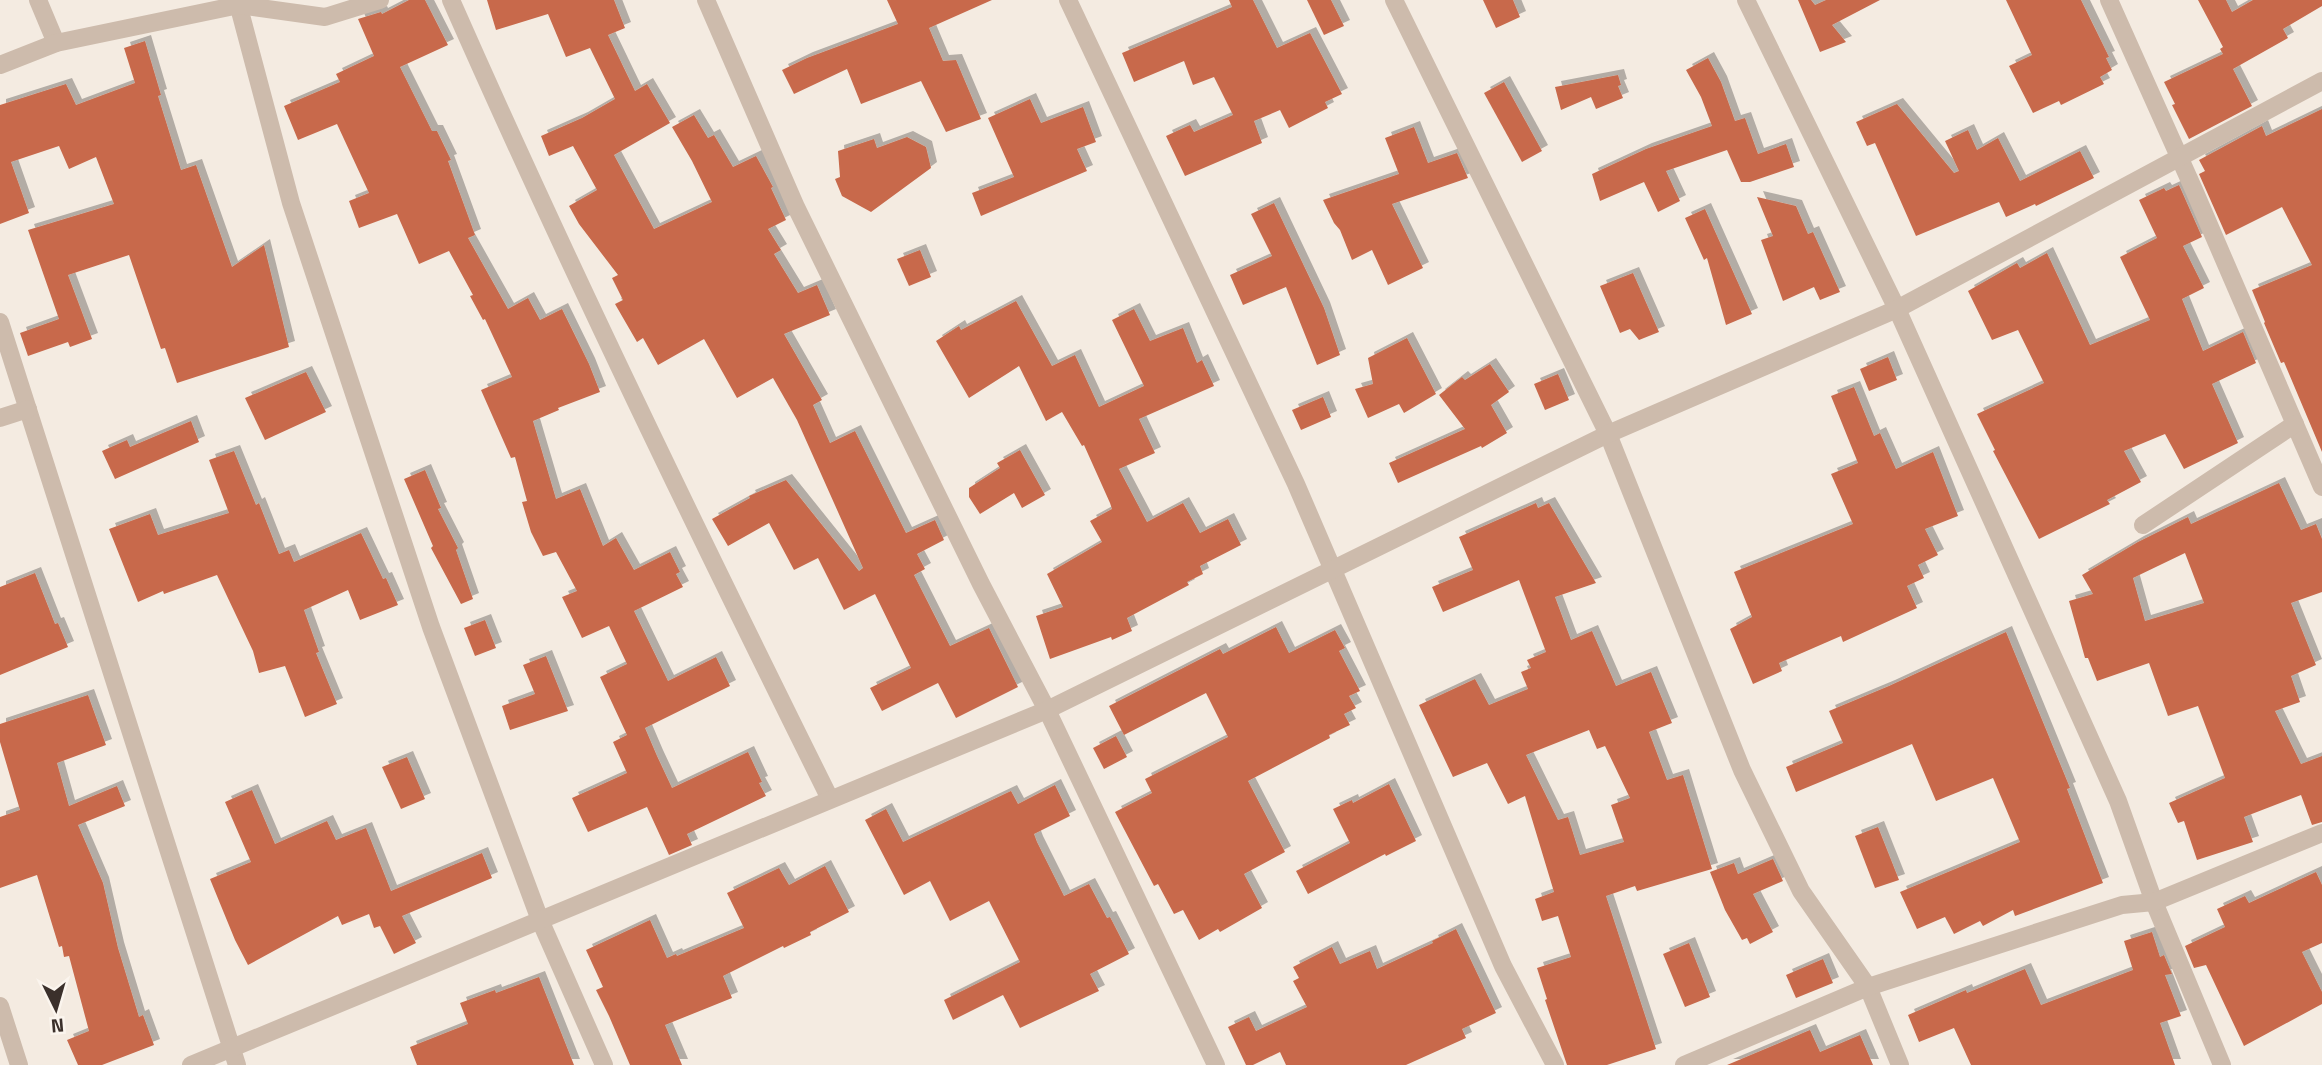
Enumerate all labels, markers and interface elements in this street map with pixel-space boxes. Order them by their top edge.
north arrow [21,974,91,1044]
text: N [50,1011,65,1041]

